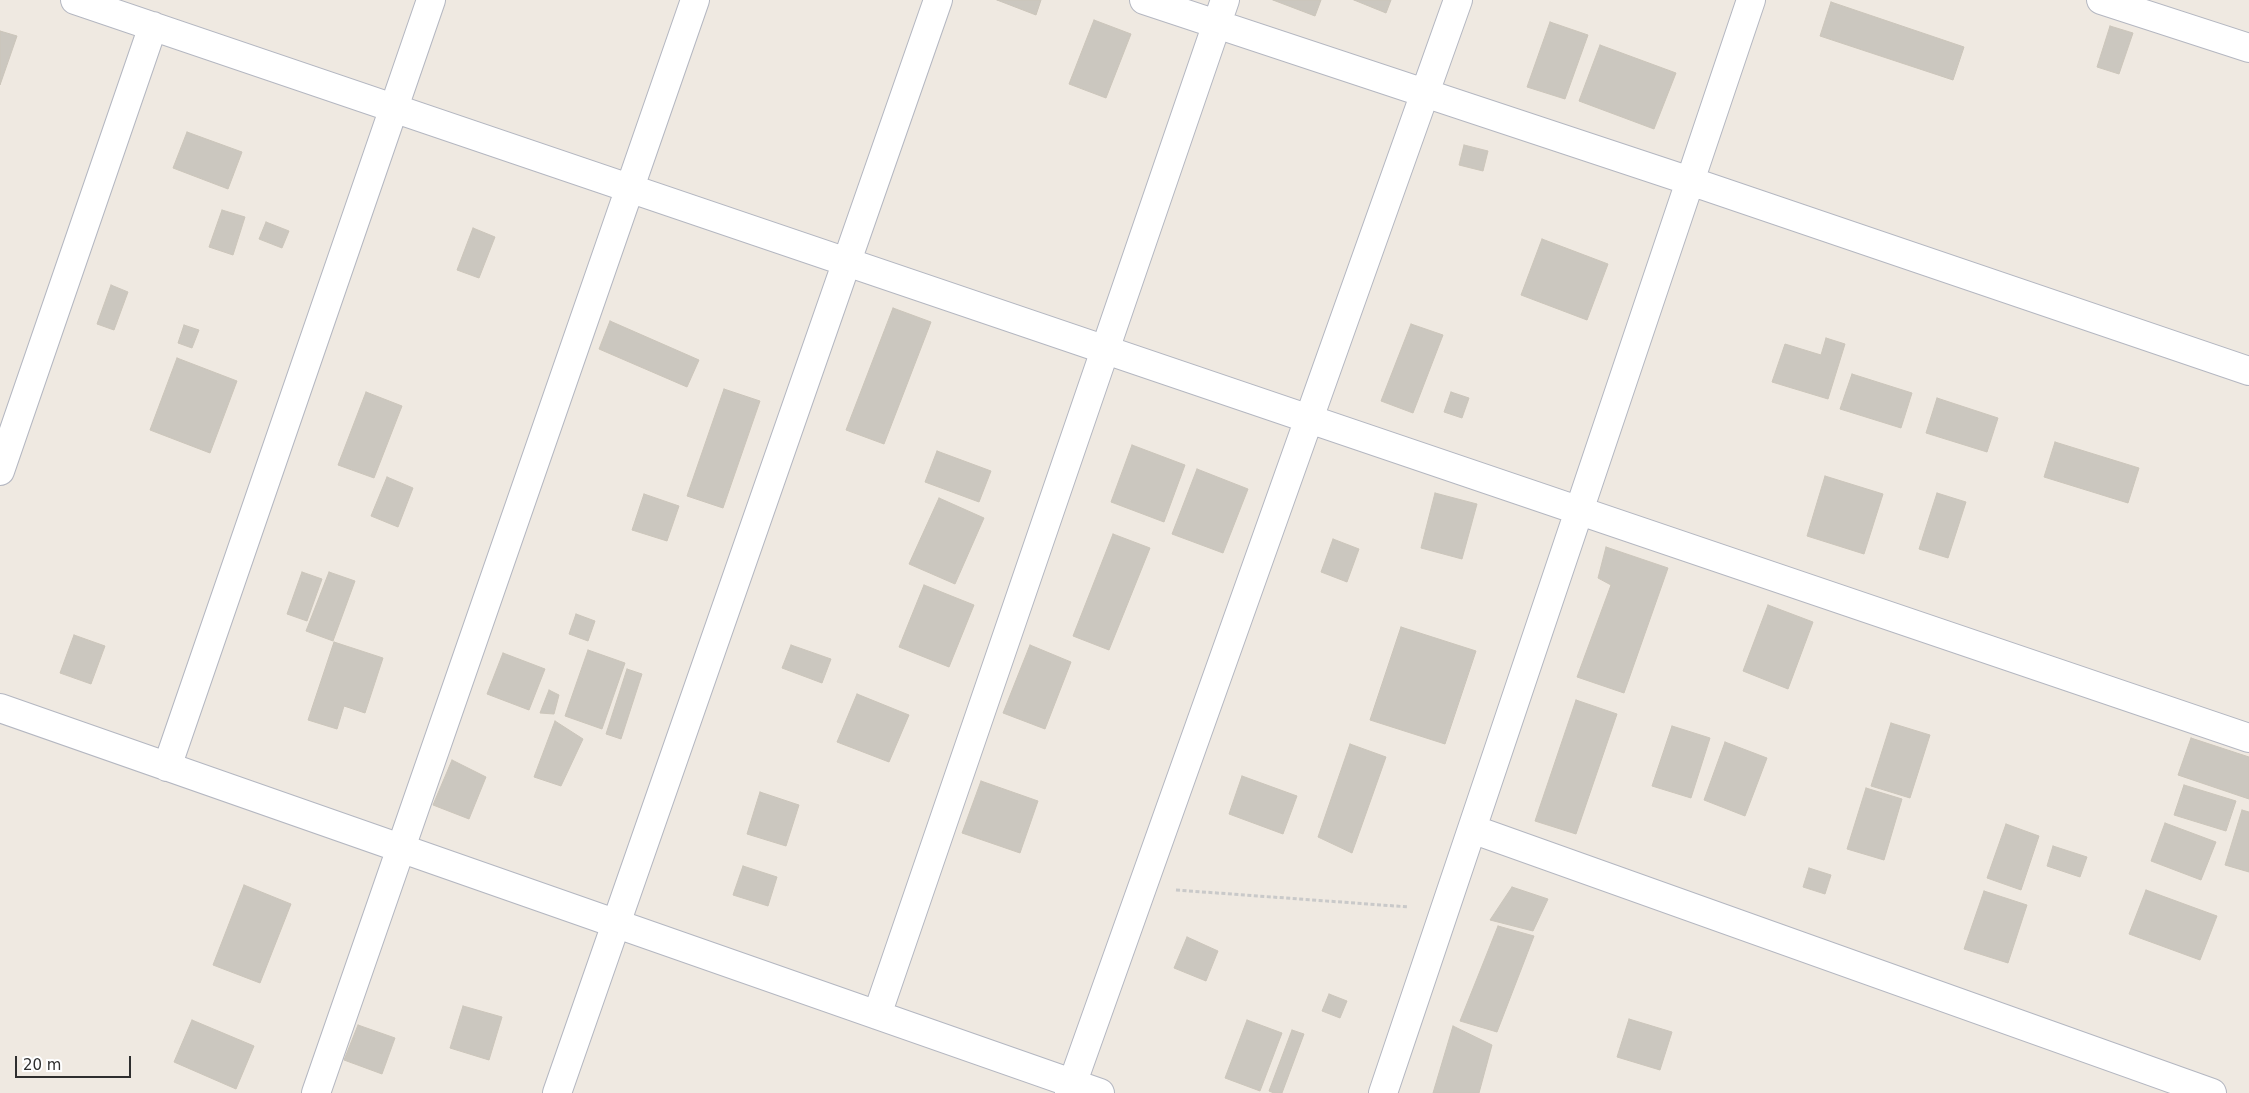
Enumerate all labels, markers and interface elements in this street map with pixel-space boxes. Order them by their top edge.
scale bar [18,1046,134,1078]
text: 20 m [23,1056,61,1074]

